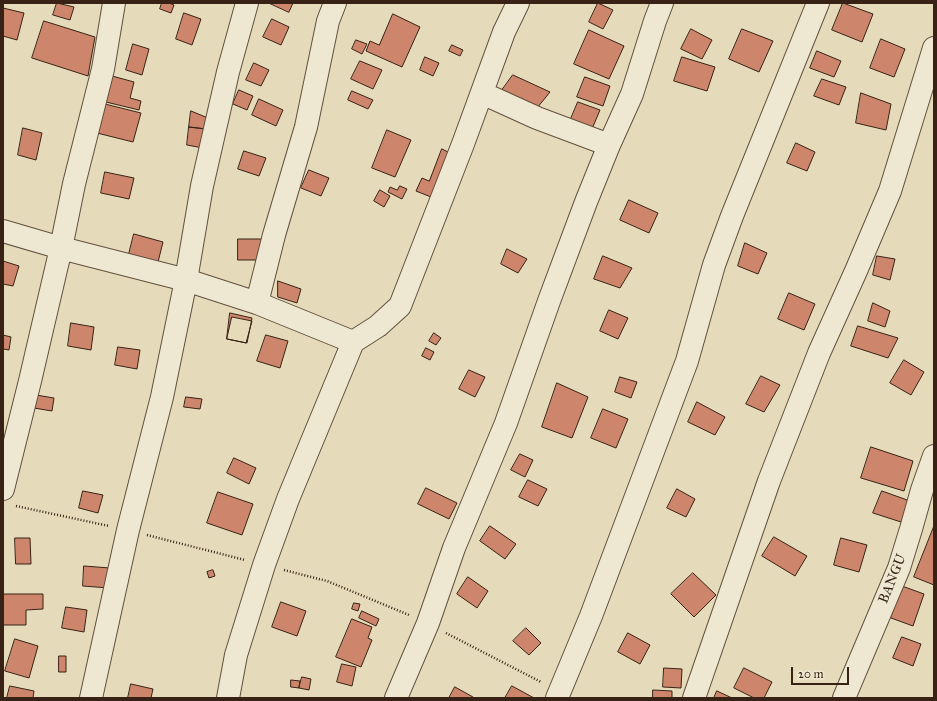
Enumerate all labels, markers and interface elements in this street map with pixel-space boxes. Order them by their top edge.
street label: BANGU [876,552,910,606]
scale bar [793,659,851,685]
text: 20 m [798,667,824,681]

